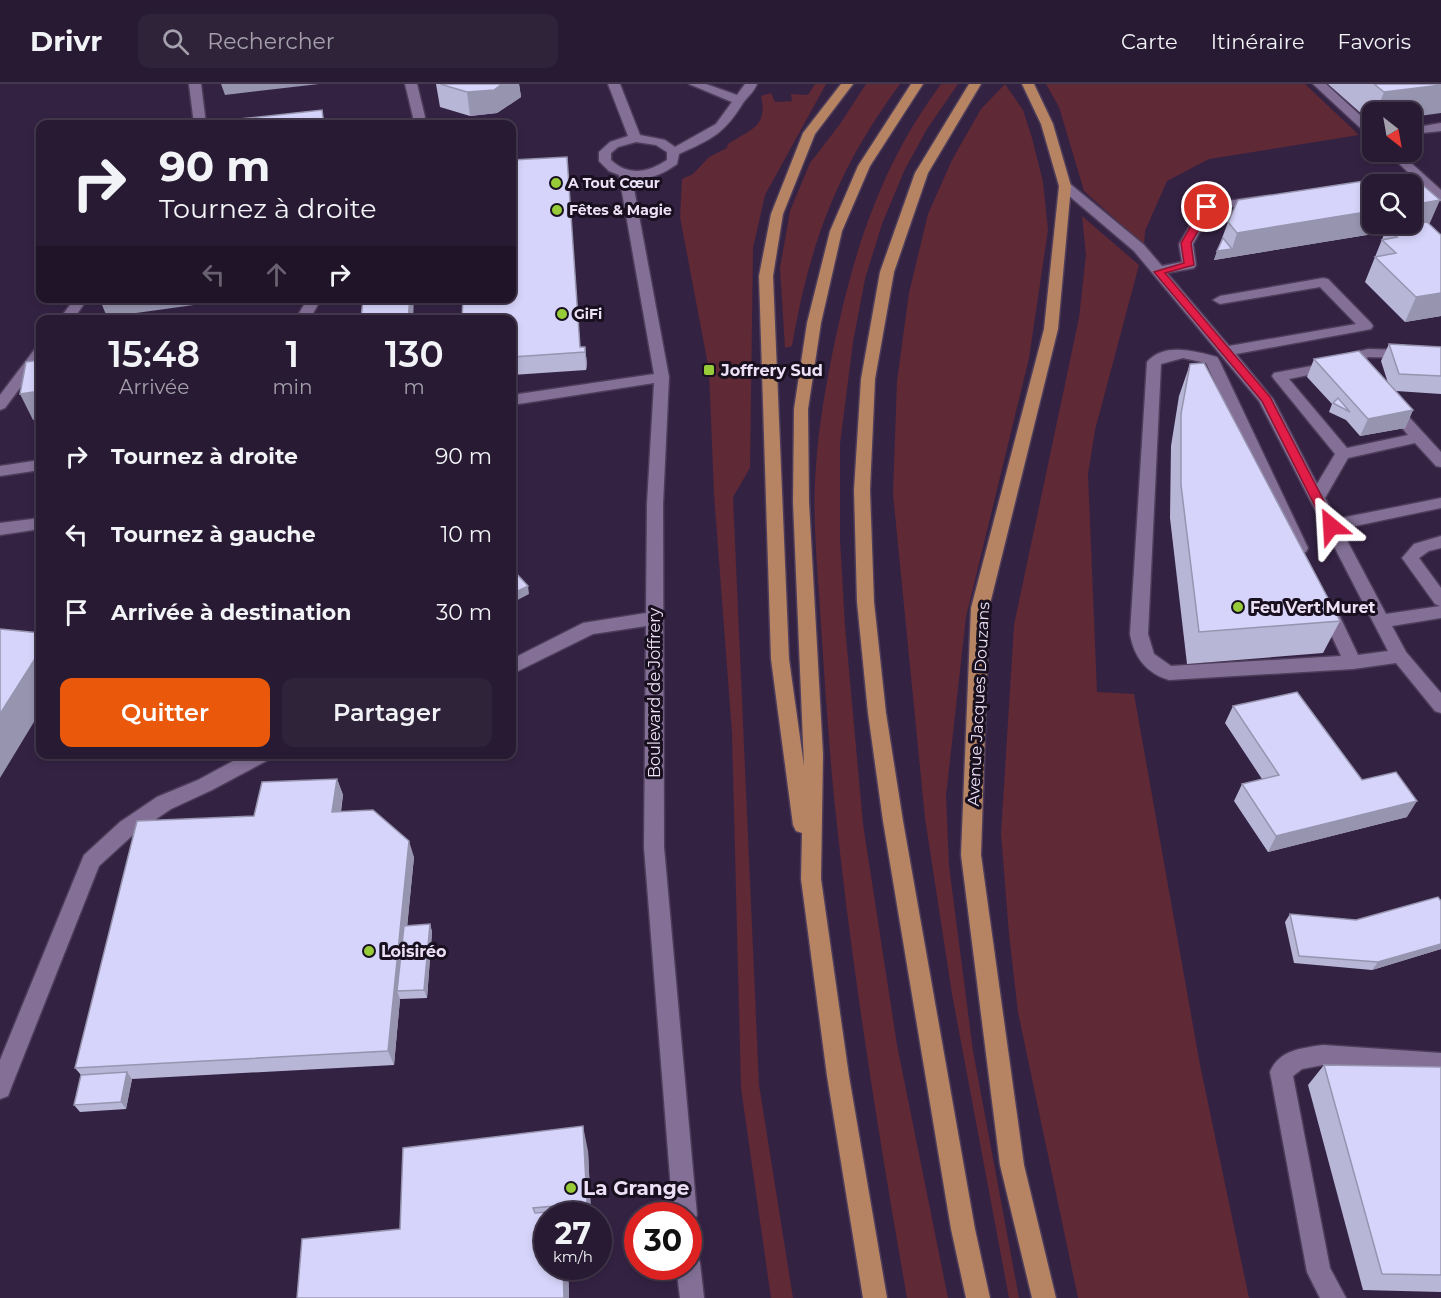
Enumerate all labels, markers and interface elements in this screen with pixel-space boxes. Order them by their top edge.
search box [138,14,558,68]
text: Drivr [30,24,102,58]
icon: search [159,25,192,58]
text: Rechercher [207,28,335,55]
text: Carte [1121,29,1178,54]
text: Itinéraire [1211,29,1305,54]
text: Favoris [1338,29,1411,54]
north arrow [1362,102,1422,162]
map controls [1362,102,1422,234]
text: 90 m [159,140,270,192]
icon: right [60,144,138,222]
place label: A Tout Cœur [567,174,660,192]
button: search [1362,174,1422,234]
marker: A Tout Cœur [549,176,563,190]
pin [1181,181,1232,232]
icon: arrive [1190,190,1223,223]
text: Tournez à droite [159,192,377,225]
place label: Fêtes & Magie [569,201,672,219]
marker: Fêtes & Magie [550,203,564,217]
icon: left [197,258,230,291]
icon: ahead [260,258,293,291]
icon: right [323,258,356,291]
place label: GiFi [574,305,602,323]
marker: GiFi [555,307,569,321]
text: 15:48 [108,332,200,376]
text: 1 [286,332,299,376]
text: 130 [385,332,444,376]
place label: Joffrery Sud [720,361,823,380]
marker: Joffrery Sud [702,363,716,377]
text: Arrivée [119,375,189,399]
text: min [272,375,313,399]
text: m [404,375,425,399]
icon: right [60,440,93,473]
text: Tournez à droite [111,443,298,470]
text: 90 m [435,443,492,470]
position arrow [1299,494,1363,558]
icon: left [60,518,93,551]
text: Tournez à gauche [111,521,316,548]
text: 10 m [440,521,492,548]
icon: arrive [60,596,93,629]
place label: Feu Vert Muret [1250,598,1376,617]
text: Arrivée à destination [111,599,351,626]
text: 30 m [436,599,492,626]
marker: Feu Vert Muret [1231,600,1245,614]
street label: Avenue Jacques Douzans [964,601,993,807]
street label: Boulevard de Joffrery [645,608,664,778]
button: Quitter [60,678,270,747]
button: Partager [282,678,492,747]
place label: Loisiréo [381,942,447,961]
marker: Loisiréo [362,944,376,958]
place label: La Grange [583,1176,689,1200]
marker: La Grange [564,1181,578,1195]
speed limit sign: 30 [624,1202,702,1280]
text: 27 [555,1215,591,1252]
text: km/h [553,1247,593,1266]

